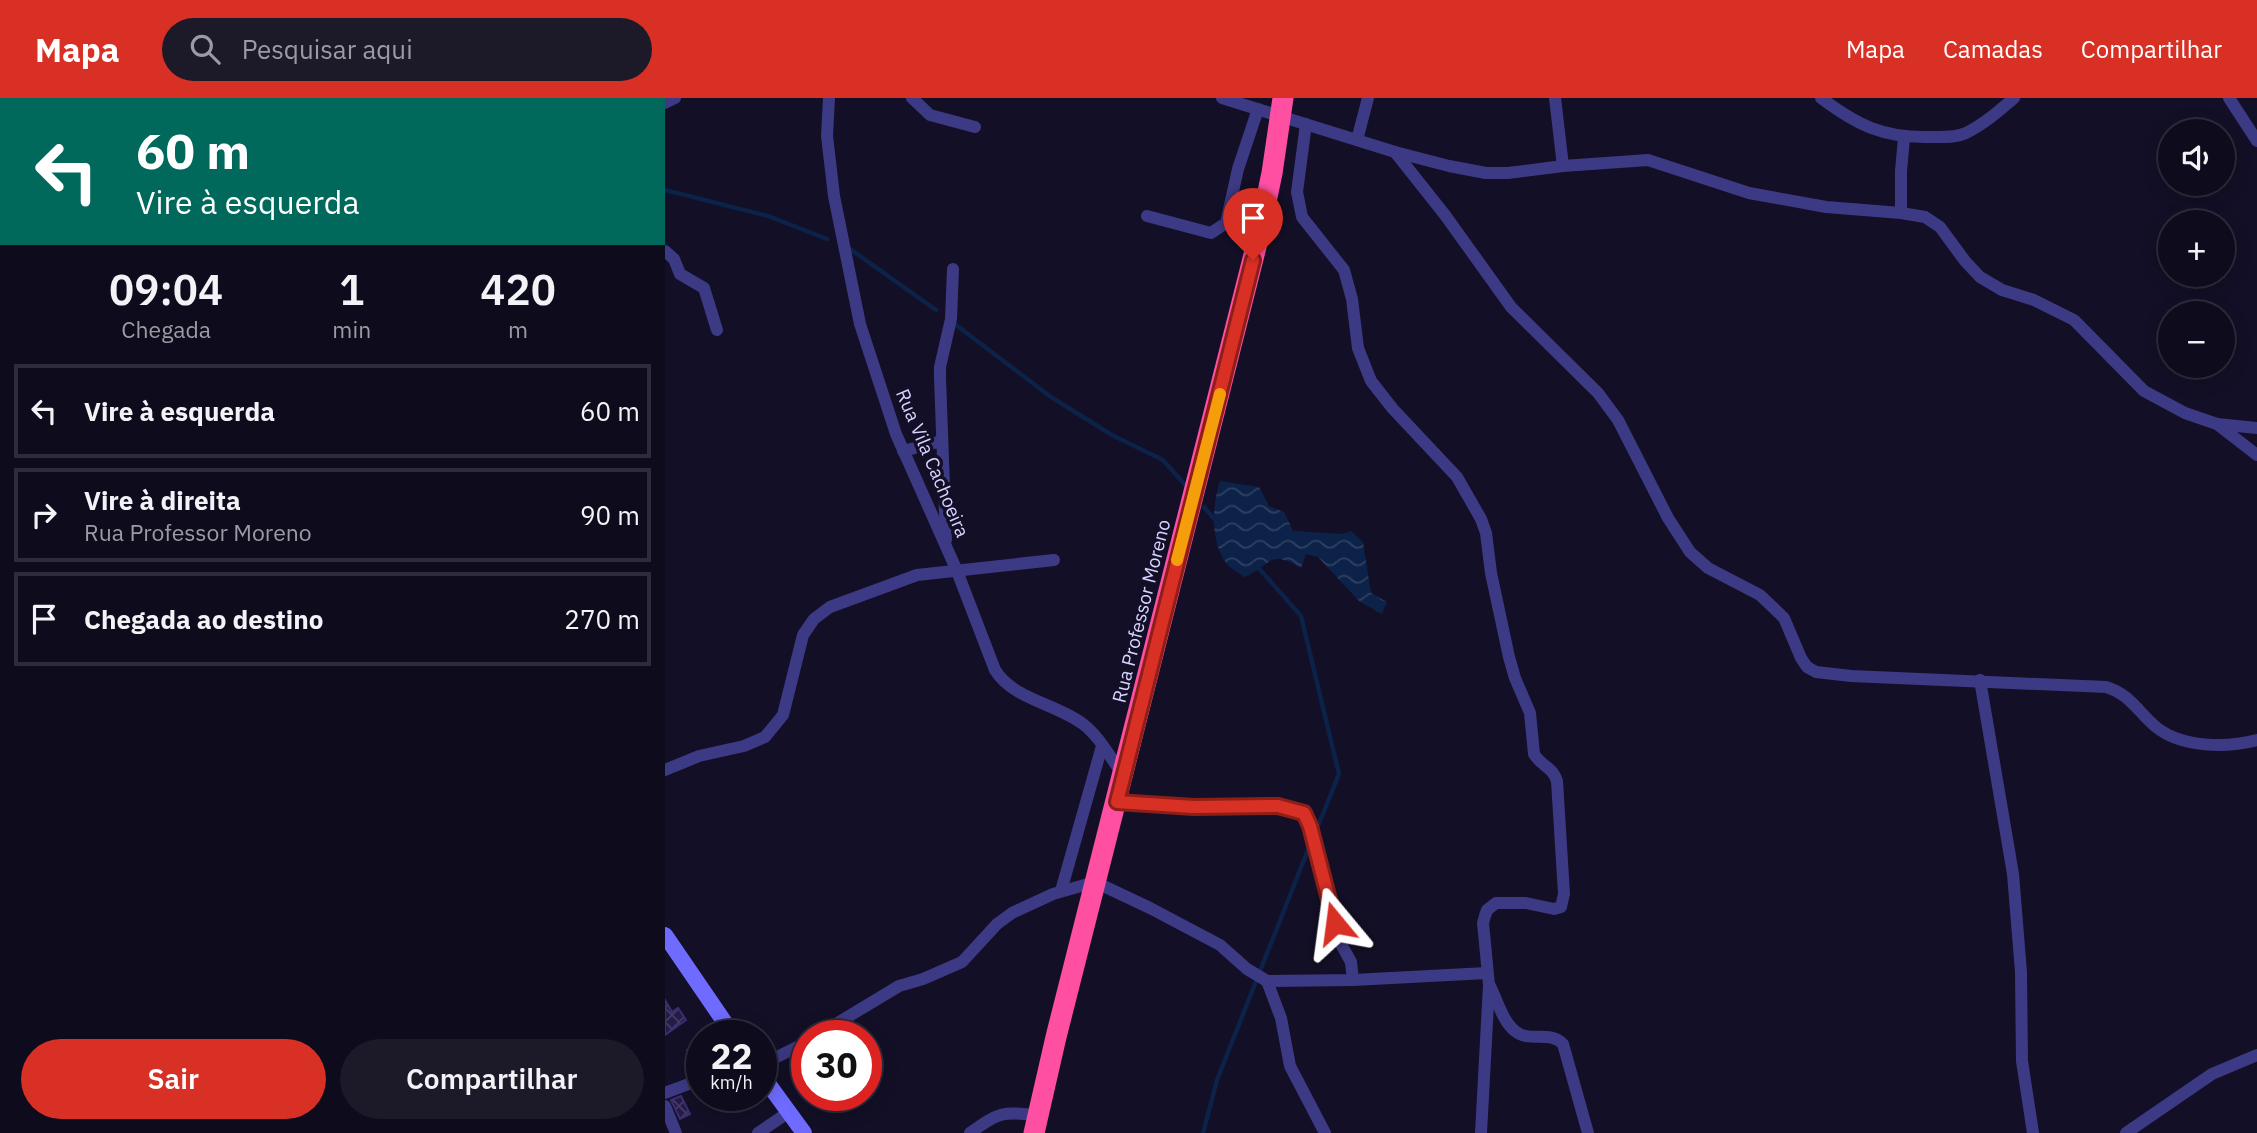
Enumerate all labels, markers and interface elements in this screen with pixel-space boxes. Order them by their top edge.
search box [162,18,652,81]
text: Mapa [35,28,120,71]
icon: search [186,30,224,68]
text: Pesquisar aqui [242,32,413,66]
text: Mapa [1846,33,1905,65]
text: Camadas [1943,33,2043,65]
text: Compartilhar [2081,33,2222,65]
text: 60 m [136,119,250,182]
map controls [2158,119,2235,378]
button: sound [2158,119,2235,196]
icon: left [21,126,112,217]
text: Vire à esquerda [136,181,360,223]
pin [1223,188,1283,260]
icon: arrive [1234,199,1272,237]
button: + [2158,210,2235,287]
text: 09:04 [109,262,223,317]
text: 1 [339,262,364,317]
text: 420 [480,262,556,317]
button: − [2158,301,2235,378]
text: Chegada [121,314,211,344]
text: min [332,314,371,344]
text: m [508,314,528,344]
street label: Rua Vila Cachoeira [891,385,975,541]
icon: left [25,392,63,430]
text: Vire à esquerda [84,394,275,428]
text: 60 m [580,394,640,428]
text: Vire à direita [84,483,241,517]
icon: right [25,496,63,534]
text: 90 m [580,498,640,532]
text: Rua Professor Moreno [84,517,312,547]
street label: Rua Professor Moreno [1107,517,1175,705]
icon: arrive [25,600,63,638]
text: Chegada ao destino [84,602,323,636]
text: 270 m [564,602,640,636]
position arrow [1298,886,1372,960]
speed limit sign: 30 [791,1020,882,1111]
text: 22 [710,1033,753,1079]
button: Sair [21,1039,326,1119]
button: Compartilhar [340,1039,644,1119]
text: km/h [710,1071,753,1094]

